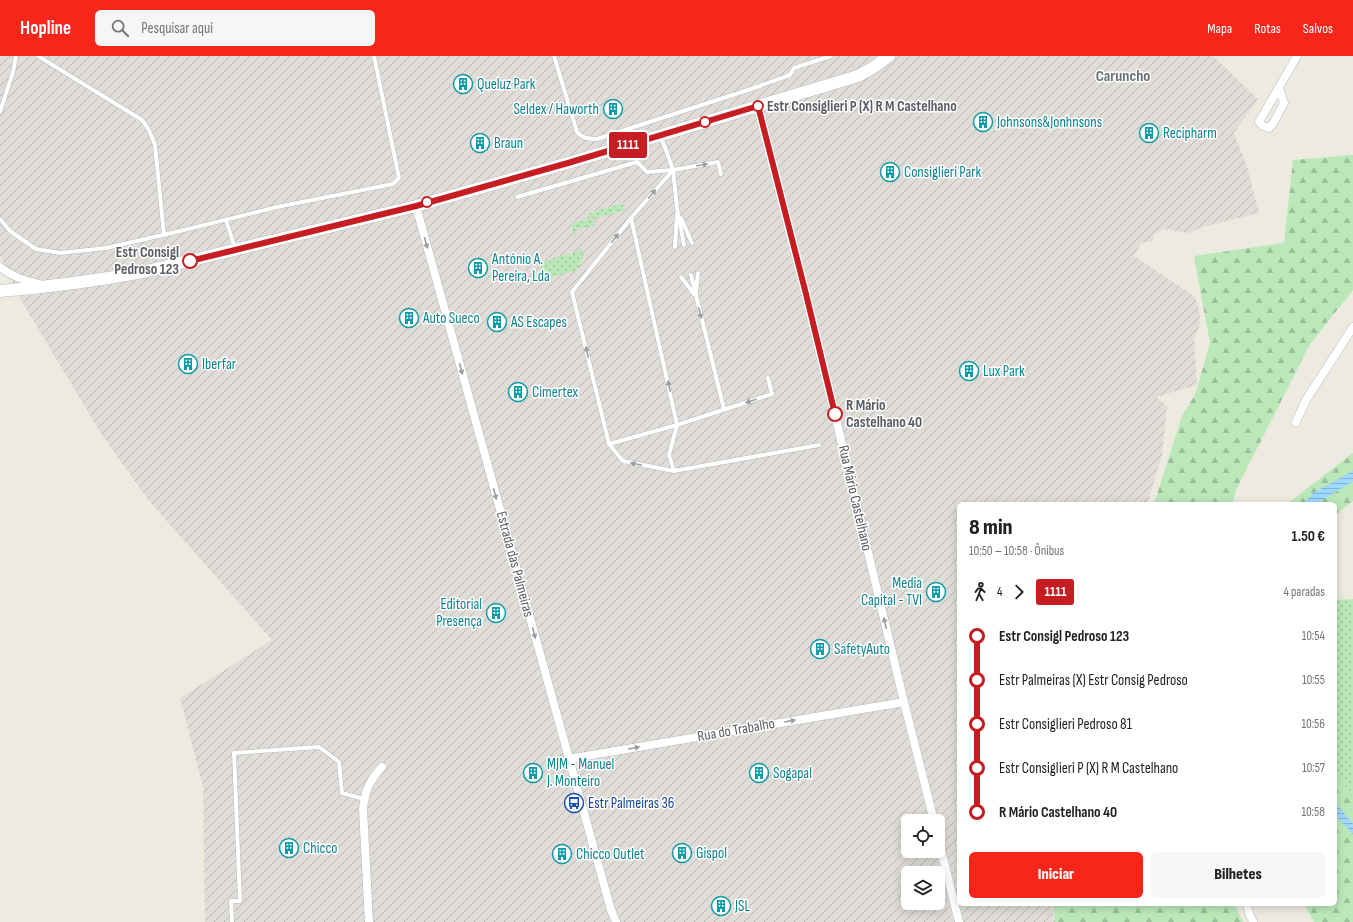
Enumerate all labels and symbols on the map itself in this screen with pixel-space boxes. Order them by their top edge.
district label: Caruncho [1096,67,1150,86]
building icon: Queluz Park [452,73,474,95]
place label: Queluz Park [477,75,536,94]
place label: Estr Consiglieri P (X) R M Castelhano [767,97,957,116]
building icon: Seldex / Haworth [602,98,624,120]
place label: Seldex / Haworth [513,100,599,119]
marker: Estr Consiglieri P (X) R M Castelhano [752,100,764,112]
building icon: Johnsons&Jonhnsons [972,111,994,133]
place label: Johnsons&Jonhnsons [996,113,1102,132]
unlabelled marker [699,116,711,128]
building icon: Recipharm [1138,122,1160,144]
place label: Recipharm [1163,124,1217,143]
building icon: Braun [469,132,491,154]
line badge: 1111 [600,132,656,158]
place label: Braun [494,134,523,153]
building icon: Consiglieri Park [879,161,901,183]
one-way arrow [696,162,708,168]
place label: Consiglieri Park [904,163,982,182]
one-way arrow [647,189,656,199]
unlabelled marker [421,196,433,208]
one-way arrow [611,233,619,244]
one-way arrow [423,237,429,249]
place label: Estr Consigl Pedroso 123 [114,243,179,279]
place label: António A. Pereira, Lda [491,250,550,286]
marker: Estr Consigl Pedroso 123 [182,253,198,269]
building icon: António A. Pereira, Lda [467,257,489,279]
building icon: Auto Sueco [398,307,420,329]
one-way arrow [697,307,703,319]
place label: Auto Sueco [422,309,480,328]
building icon: AS Escapes [486,311,508,333]
place label: AS Escapes [510,313,567,332]
one-way arrow [583,346,589,358]
building icon: Iberfar [177,353,199,375]
place label: Iberfar [202,355,237,374]
building icon: Lux Park [958,360,980,382]
place label: Lux Park [983,362,1025,381]
one-way arrow [458,363,464,375]
one-way arrow [665,380,671,393]
building icon: Cimertex [507,381,529,403]
place label: Cimertex [532,383,579,402]
place label: R Mário Castelhano 40 [846,396,922,432]
one-way arrow [745,398,757,404]
marker: R Mário Castelhano 40 [827,406,843,422]
street label: Rua Mário Castelhano [834,443,876,553]
one-way arrow [630,460,642,466]
one-way arrow [493,488,499,500]
street label: Estrada das Palmeiras [492,509,538,619]
place label: Media Capital - TVI [861,574,922,610]
building icon: Media Capital - TVI [925,581,947,603]
place label: Editorial Presença [436,595,482,631]
building icon: Editorial Presença [485,602,507,624]
one-way arrow [882,617,888,629]
one-way arrow [531,627,537,639]
building icon: SafetyAuto [809,638,831,660]
place label: SafetyAuto [834,640,890,659]
street label: Rua do Trabalho [696,714,776,746]
one-way arrow [784,718,796,724]
one-way arrow [628,744,641,750]
place label: MJM - Manuel J. Monteiro [546,755,614,791]
building icon: MJM - Manuel J. Monteiro [522,762,544,784]
building icon: Sogapal [748,762,770,784]
place label: Sogapal [773,764,812,783]
bus stop icon: Estr Palmeiras 36 [563,792,585,814]
place label: Estr Palmeiras 36 [588,794,674,813]
building icon: Chicco [278,837,300,859]
place label: Chicco [303,839,338,858]
building icon: Gispol [671,842,693,864]
building icon: Chicco Outlet [551,843,573,865]
place label: Gispol [696,844,727,863]
place label: Chicco Outlet [576,845,645,864]
building icon: JSL [710,895,732,917]
place label: JSL [734,897,750,916]

